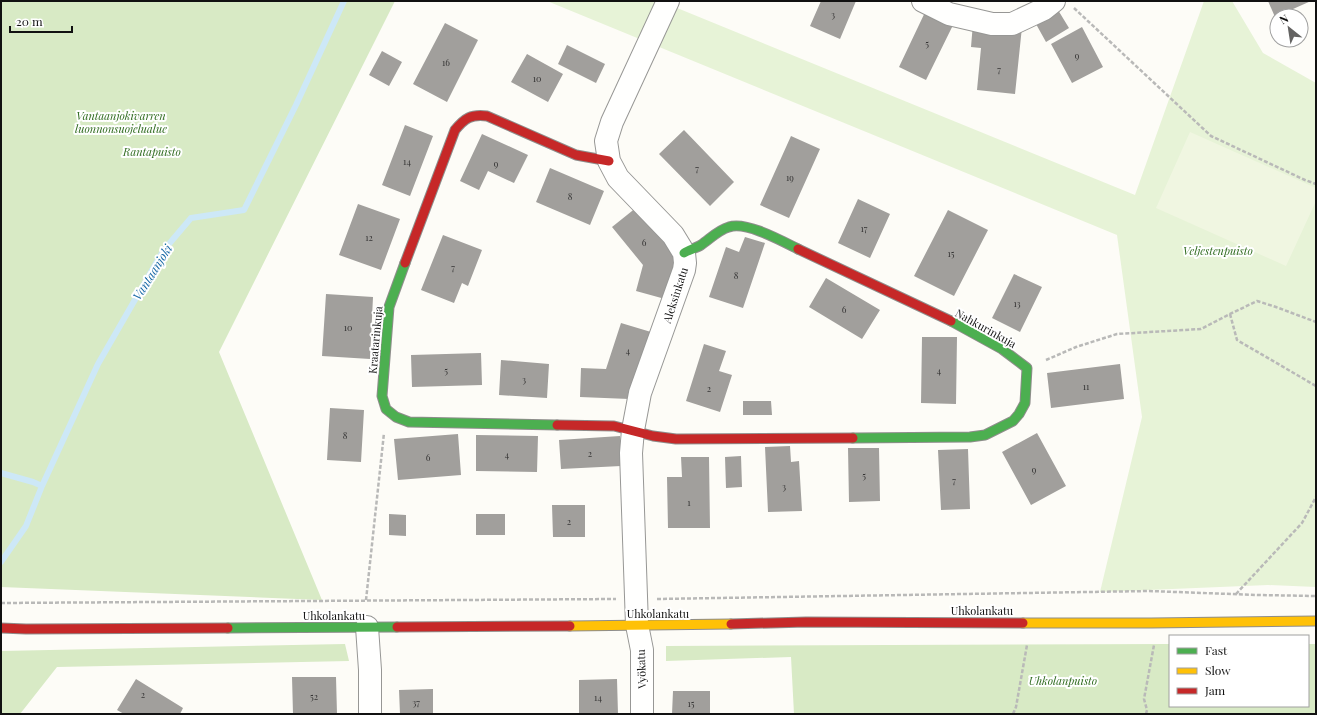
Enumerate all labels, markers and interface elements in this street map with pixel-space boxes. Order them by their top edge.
scale bar [10,8,72,34]
house number: 3 [831,8,835,20]
north arrow [1269,8,1309,48]
text: N [1277,10,1291,27]
text: 20 m [16,13,43,29]
house number: 5 [925,37,929,49]
house number: 9 [1075,49,1080,61]
house number: 16 [442,56,450,68]
house number: 7 [997,63,1001,75]
house number: 10 [533,72,541,84]
park label: Vantaanjokivarren luonnonsuojelualue [75,108,167,136]
park label: Rantapuisto [122,144,181,159]
house number: 14 [403,155,411,167]
house number: 9 [494,157,499,169]
house number: 7 [695,162,699,174]
house number: 19 [786,171,794,183]
house number: 8 [568,190,573,202]
house number: 17 [861,222,868,234]
house number: 12 [365,231,373,243]
house number: 6 [642,236,647,248]
water label: Vantaanjoki [129,241,176,303]
park label: Veljestenpuisto [1183,243,1253,258]
house number: 15 [948,247,955,259]
house number: 7 [451,261,455,273]
street label: Aleksinkatu [659,265,691,326]
house number: 8 [734,269,739,281]
house number: 13 [1013,297,1021,309]
house number: 6 [842,303,847,315]
street label: Kraatarinkuja [365,305,385,375]
street label: Nahkurinkuja [953,305,1020,351]
house number: 10 [344,321,352,333]
house number: 4 [626,344,631,356]
house number: 5 [444,364,448,376]
house number: 4 [937,364,942,376]
house number: 3 [522,373,526,385]
house number: 11 [1083,380,1090,392]
house number: 2 [707,382,711,394]
house number: 8 [343,429,348,441]
house number: 2 [588,447,592,459]
house number: 4 [505,448,510,460]
house number: 6 [426,451,431,463]
house number: 9 [1032,463,1037,475]
house number: 5 [862,469,866,481]
house number: 7 [952,474,956,486]
house number: 3 [782,480,786,492]
house number: 1 [687,496,691,508]
house number: 2 [567,515,571,527]
street label: Uhkolankatu [951,603,1014,618]
street label: Uhkolankatu [627,606,690,621]
street label: Uhkolankatu [303,608,366,623]
legend [1169,635,1309,707]
text: Fast [1205,642,1228,658]
street label: Vyökatu [633,648,649,690]
text: Slow [1205,662,1231,678]
park label: Uhkolanpuisto [1029,673,1097,688]
text: Jam [1204,682,1226,698]
house number: 2 [141,688,145,700]
house number: 52 [310,690,318,702]
house number: 14 [594,691,602,703]
house number: 37 [412,696,420,708]
house number: 15 [688,697,695,709]

